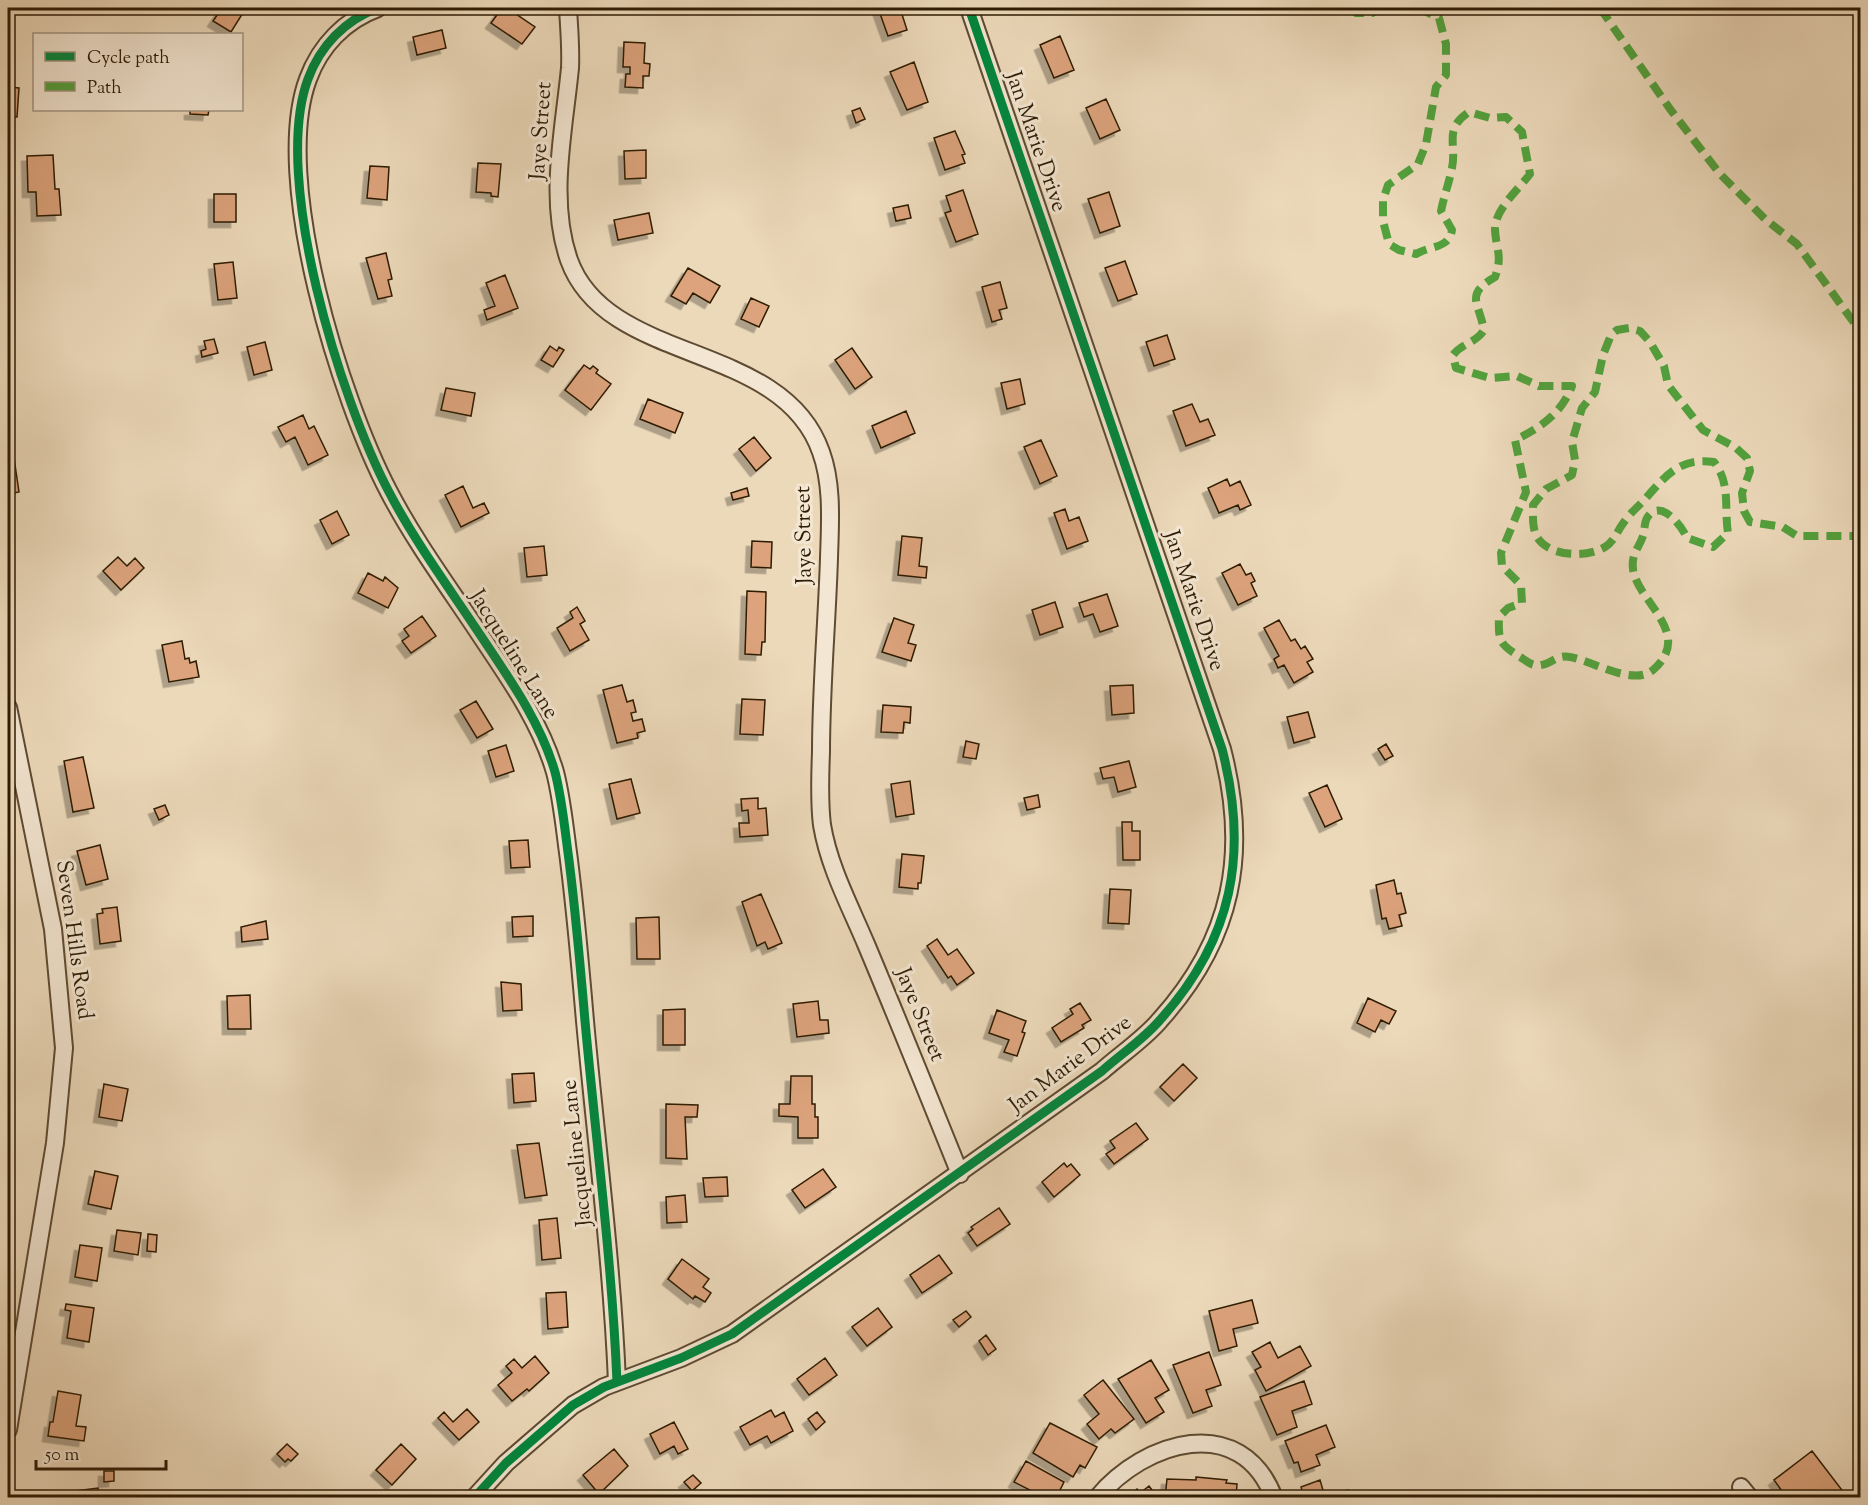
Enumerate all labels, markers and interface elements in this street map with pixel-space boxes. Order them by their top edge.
legend [33,33,243,111]
text: Cycle path [87,46,170,72]
street label: Jan Marie Drive [996,67,1074,216]
text: Path [87,76,122,102]
street label: Jaye Street [523,80,561,182]
street label: Jaye Street [788,485,822,586]
street label: Jan Marie Drive [1154,526,1232,675]
street label: Jacqueline Lane [460,583,566,726]
street label: Seven Hills Road [46,858,100,1022]
street label: Jaye Street [885,962,952,1067]
street label: Jan Marie Drive [1002,1008,1139,1122]
street label: Jacqueline Lane [554,1078,602,1229]
scale bar [36,1433,166,1471]
text: 50 m [44,1443,80,1469]

